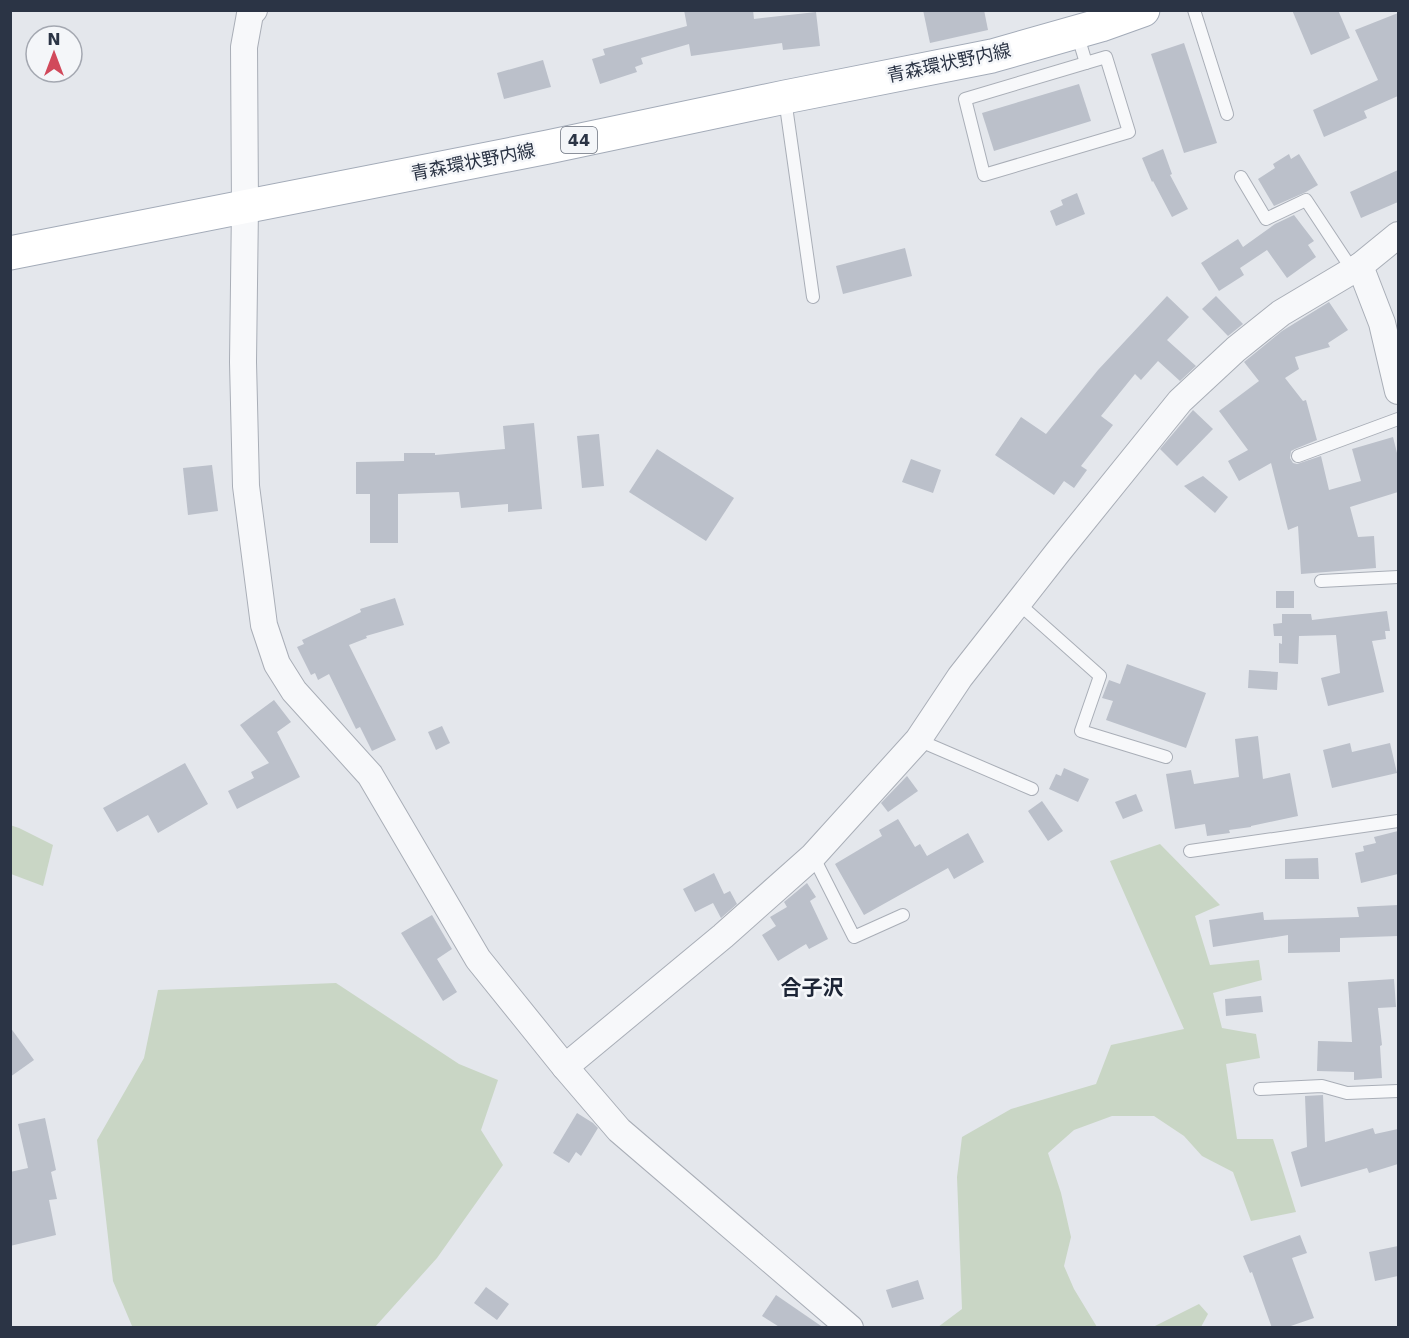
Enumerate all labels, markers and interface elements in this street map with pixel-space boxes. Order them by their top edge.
north arrow [24,24,84,84]
text: N [47,30,61,49]
street label: 青森環状野内線 [885,39,1013,86]
road number: 44 [561,127,597,153]
street label: 青森環状野内線 [409,139,537,184]
district label: 合子沢 [781,976,844,1000]

